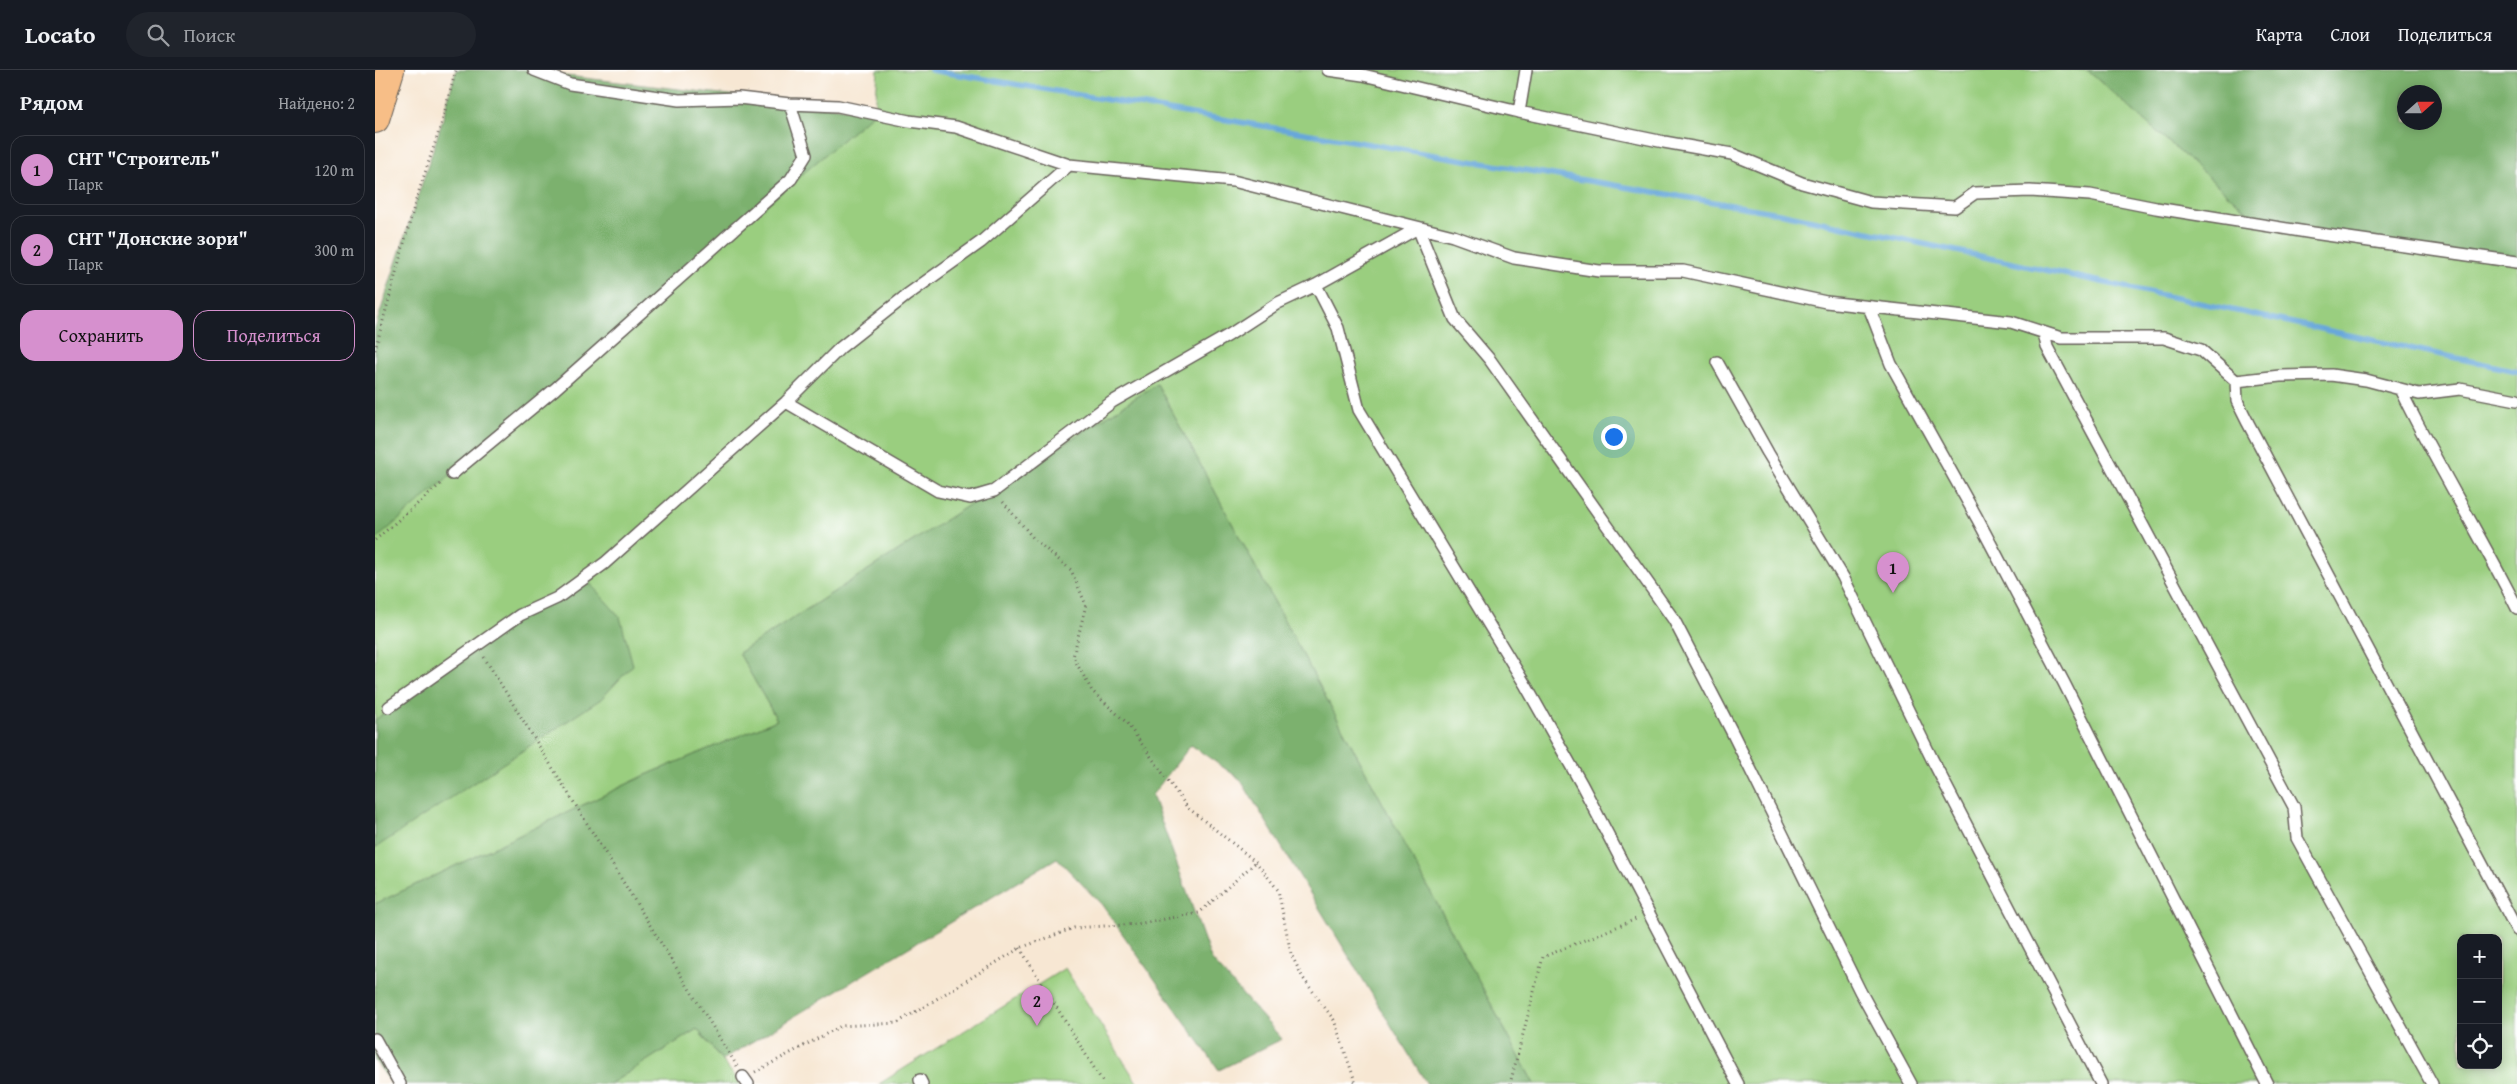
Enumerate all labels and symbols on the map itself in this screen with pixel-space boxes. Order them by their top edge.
north arrow [2397,85,2442,130]
your location [1601,424,1627,450]
pin: 1 [1877,552,1909,593]
pin: 2 [1021,985,1053,1026]

